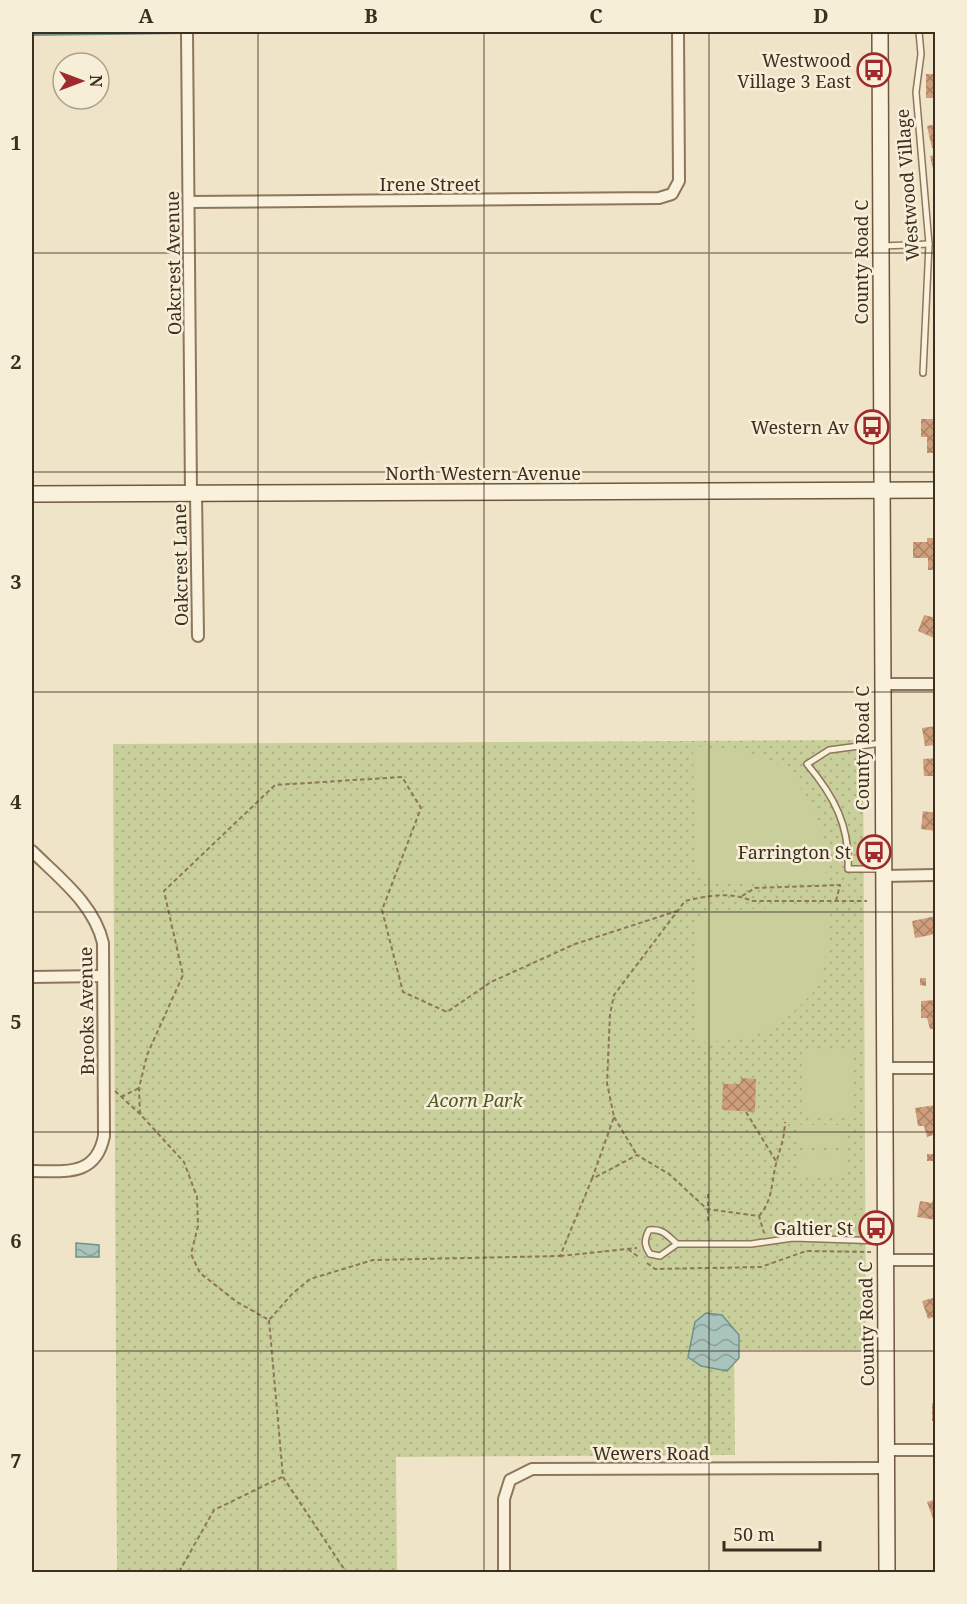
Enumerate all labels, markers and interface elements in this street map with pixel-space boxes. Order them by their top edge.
text: A [138,2,154,29]
text: B [364,2,378,29]
text: C [589,2,603,29]
text: D [813,2,829,29]
place label: Westwood Village 3 East [737,48,851,93]
north arrow [51,51,111,111]
bus stop icon: Westwood Village 3 East [856,52,892,88]
text: N [85,75,107,88]
street label: Westwood Village [890,108,924,262]
text: 1 [10,129,22,156]
street label: Irene Street [380,172,480,196]
street label: Oakcrest Avenue [160,191,186,335]
street label: County Road C [849,200,873,324]
text: 2 [10,348,22,375]
bus stop icon: Western Av [854,409,890,445]
place label: Western Av [751,415,850,439]
street label: North Western Avenue [385,461,581,485]
street label: Oakcrest Lane [167,504,193,626]
text: 3 [10,568,22,595]
street label: County Road C [850,686,874,810]
text: 4 [10,788,22,815]
bus stop icon: Farrington St [856,834,892,870]
place label: Farrington St [738,840,851,864]
street label: Brooks Avenue [73,946,99,1076]
text: 5 [10,1008,22,1035]
park label: Acorn Park [425,1088,524,1112]
bus stop icon: Galtier St [858,1210,894,1246]
place label: Galtier St [773,1216,853,1240]
text: 6 [10,1227,22,1254]
street label: County Road C [853,1261,879,1387]
street label: Wewers Road [592,1441,710,1465]
text: 7 [10,1447,22,1474]
scale bar [724,1514,820,1552]
text: 50 m [733,1522,775,1546]

